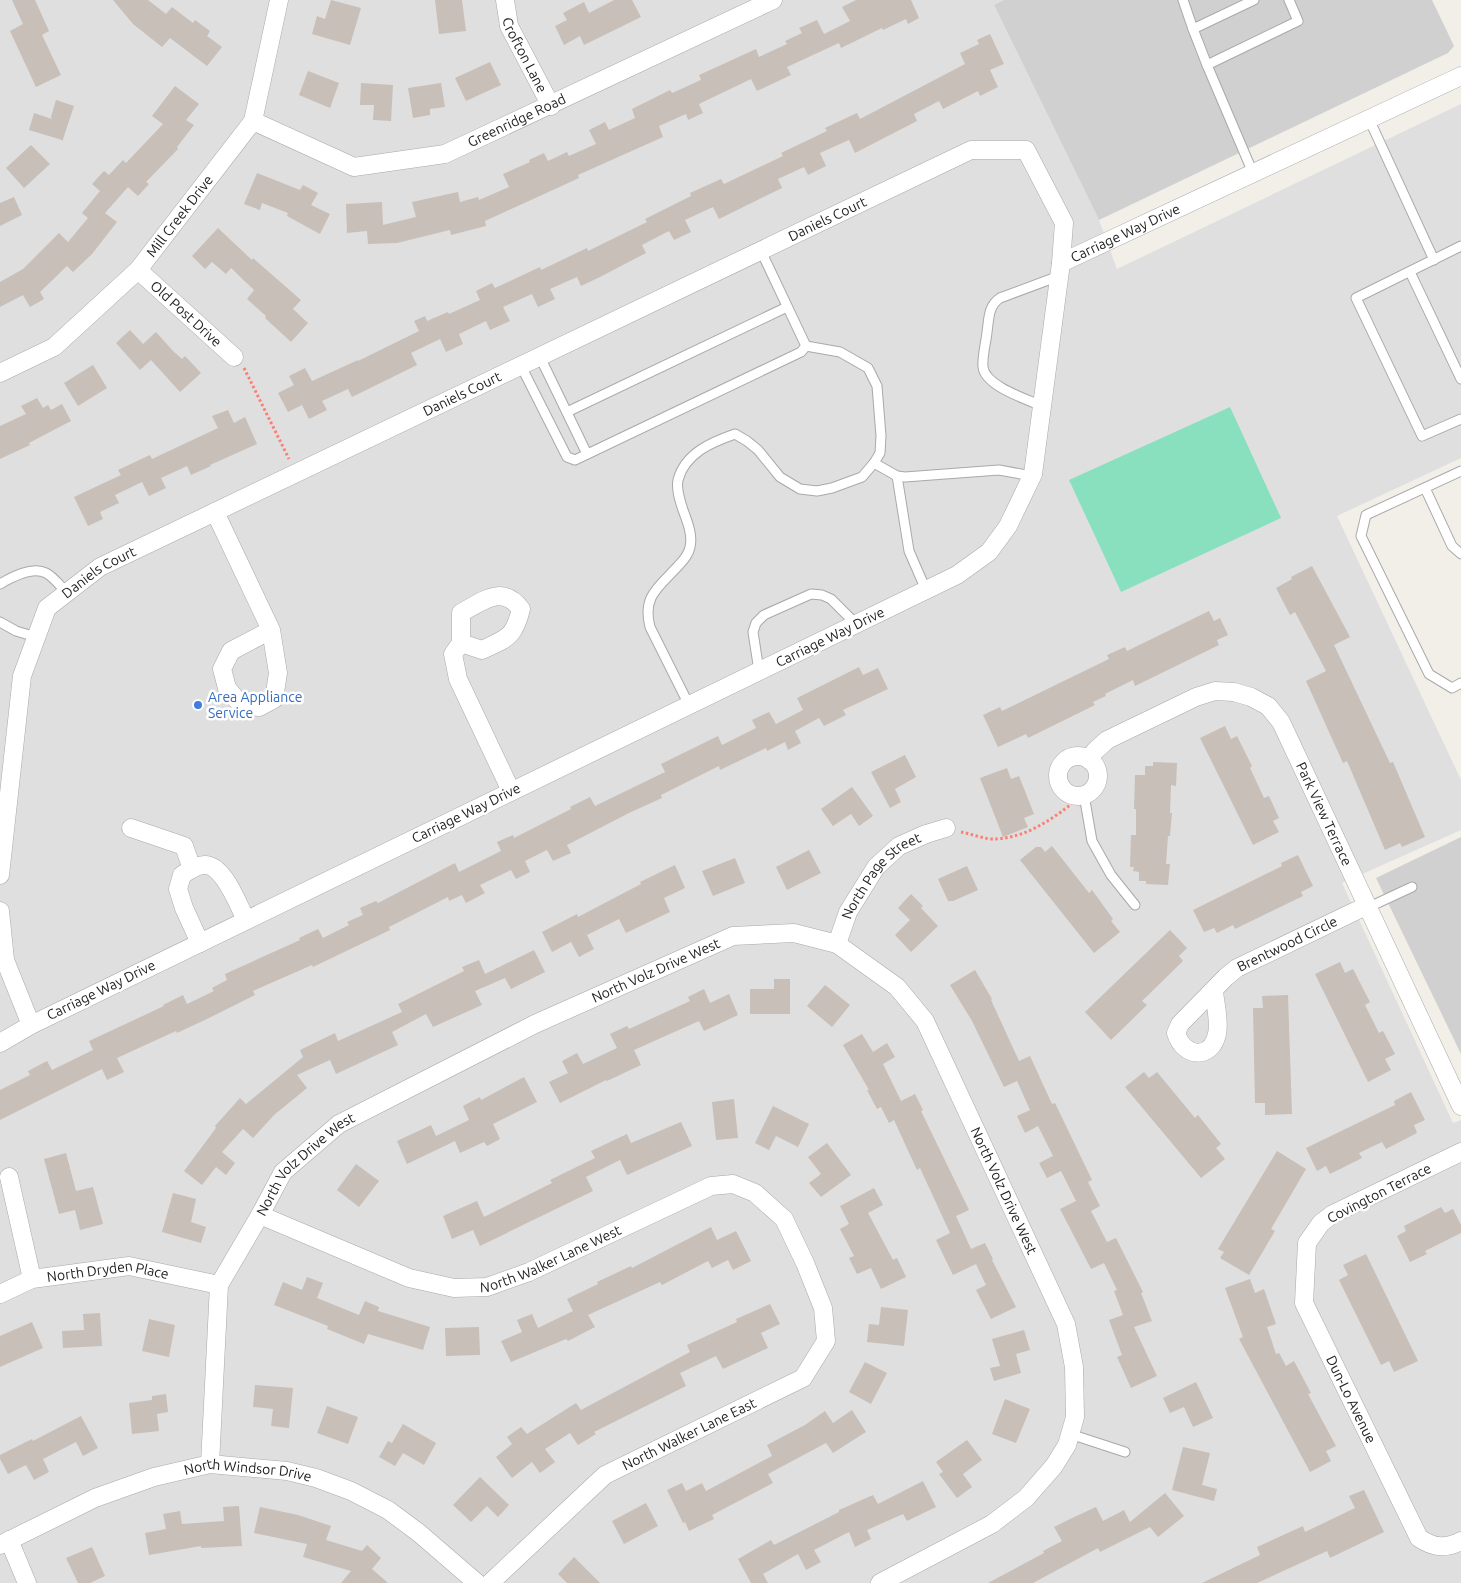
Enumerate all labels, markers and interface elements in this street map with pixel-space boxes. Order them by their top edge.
street label: Crofton Lane [500,16,550,95]
street label: Greenridge Road [465,91,568,150]
street label: Mill Creek Drive [143,172,216,260]
street label: Daniels Court [786,193,869,244]
street label: Carriage Way Drive [1068,200,1183,265]
street label: Old Post Drive [147,277,225,350]
street label: Daniels Court [420,368,504,419]
street label: Daniels Court [59,543,139,602]
street label: Carriage Way Drive [773,604,887,670]
place label: Area Appliance Service [208,689,302,721]
marker: Area Appliance Service [192,699,204,711]
street label: Park View Terrace [1293,760,1355,868]
street label: Carriage Way Drive [409,780,523,846]
street label: North Page Street [838,829,924,921]
street label: Brentwood Circle [1234,913,1340,975]
street label: North Volz Drive West [589,935,723,1006]
street label: Carriage Way Drive [44,957,158,1023]
street label: North Volz Drive West [253,1109,358,1218]
street label: North Volz Drive West [967,1124,1041,1257]
street label: Covington Terrace [1324,1160,1434,1226]
street label: North Walker Lane West [480,1222,624,1295]
street label: North Dryden Place [46,1258,170,1285]
street label: Dun-Lo Avenue [1323,1353,1379,1446]
street label: North Walker Lane East [620,1394,759,1473]
street label: North Windsor Drive [182,1456,313,1485]

